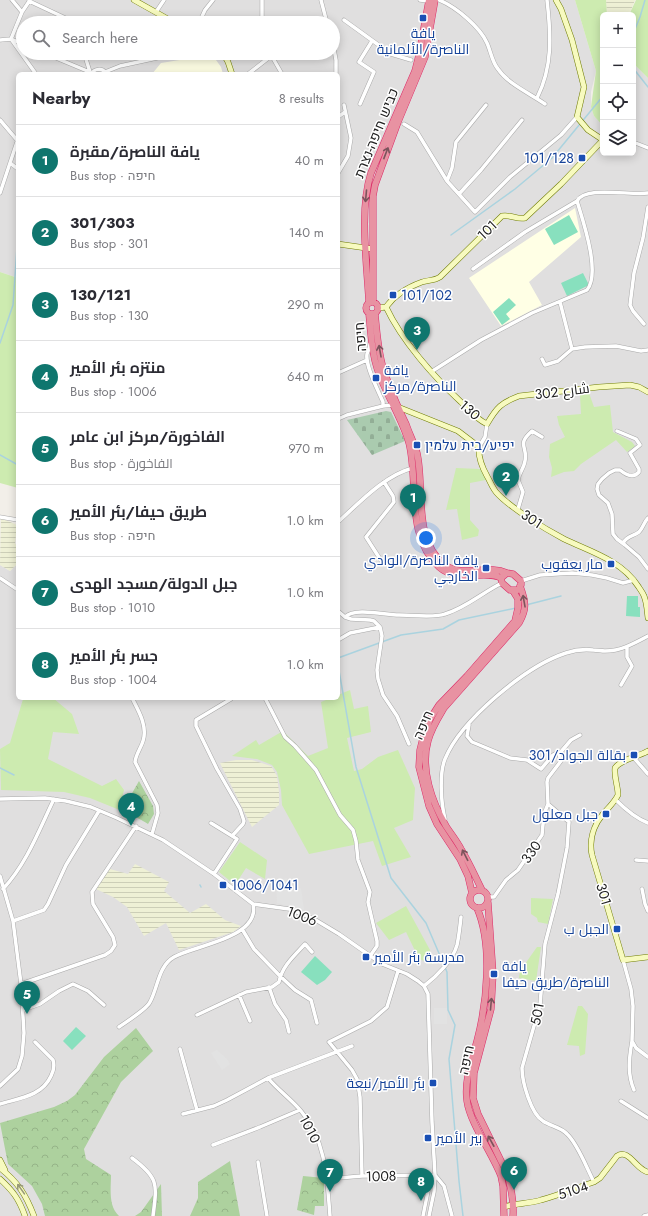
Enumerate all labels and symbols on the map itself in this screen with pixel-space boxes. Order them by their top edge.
marker: يافة الناصرة/الألمانية [418,13,428,23]
place label: يافة الناصرة/الألمانية [377,23,469,59]
street label: כביש חיפה-נצרת [349,85,403,181]
one-way arrow [383,148,391,160]
place label: 101/128 [524,148,574,168]
marker: 101/128 [577,153,587,163]
one-way arrow [362,189,370,202]
street label: 101 [473,216,501,244]
place label: 101/102 [401,285,452,305]
marker: 101/102 [388,290,398,300]
pin: 3 [404,317,430,350]
street label: חיפה [349,321,371,353]
one-way arrow [376,345,384,358]
place label: يافة الناصرة/مركز [383,360,457,396]
marker: يافة الناصرة/مركز [371,373,381,383]
street label: شارع 302 [533,378,591,404]
street label: 130 [455,395,485,425]
place label: יפיע/בית עלמין [425,435,515,455]
marker: יפיע/בית עלמין [412,440,422,450]
pin: 2 [493,463,519,496]
pin: 1 [400,484,426,517]
street label: 301 [517,505,547,533]
your location [416,528,436,548]
place label: يافة الناصرة/الوادي الخارجي [364,550,478,588]
place label: مار يعقوب [541,554,603,574]
marker: مار يعقوب [606,559,616,569]
marker: يافة الناصرة/الوادي الخارجي [481,563,491,573]
one-way arrow [520,595,528,608]
street label: חיפה [408,707,438,743]
place label: بقالة الجواد/301 [529,745,626,765]
marker: بقالة الجواد/301 [629,750,639,760]
pin: 4 [118,793,144,826]
place label: جبل معلول [533,804,598,824]
marker: جبل معلول [601,809,611,819]
street label: 330 [516,837,546,867]
one-way arrow [460,849,468,861]
place label: 1006/1041 [231,875,299,895]
marker: 1006/1041 [218,880,228,890]
street label: 301 [591,880,617,908]
street label: 1006 [284,901,320,931]
place label: الجبل ب [564,919,609,939]
marker: الجبل ب [612,924,622,934]
place label: مدرسة بئر الأمير [373,947,464,967]
marker: مدرسة بئر الأمير [361,952,371,962]
place label: يافة الناصرة/طريق حيفا [502,956,610,992]
marker: يافة الناصرة/طريق حيفا [489,969,499,979]
pin: 5 [14,981,40,1014]
one-way arrow [488,998,495,1011]
street label: 501 [525,1001,549,1027]
street label: חיפה [453,1043,479,1077]
place label: بئر الأمير/نبعة [347,1073,425,1093]
marker: بئر الأمير/نبعة [428,1078,438,1088]
street label: 1010 [294,1111,326,1147]
place label: بير الأمير [435,1128,482,1148]
marker: بير الأمير [423,1133,433,1143]
one-way arrow [487,1136,495,1148]
pin: 6 [501,1157,527,1190]
pin: 7 [317,1159,343,1192]
street label: 1008 [365,1166,397,1186]
pin: 8 [408,1168,434,1201]
street label: 5104 [555,1176,591,1204]
one-way arrow [17,1184,25,1195]

